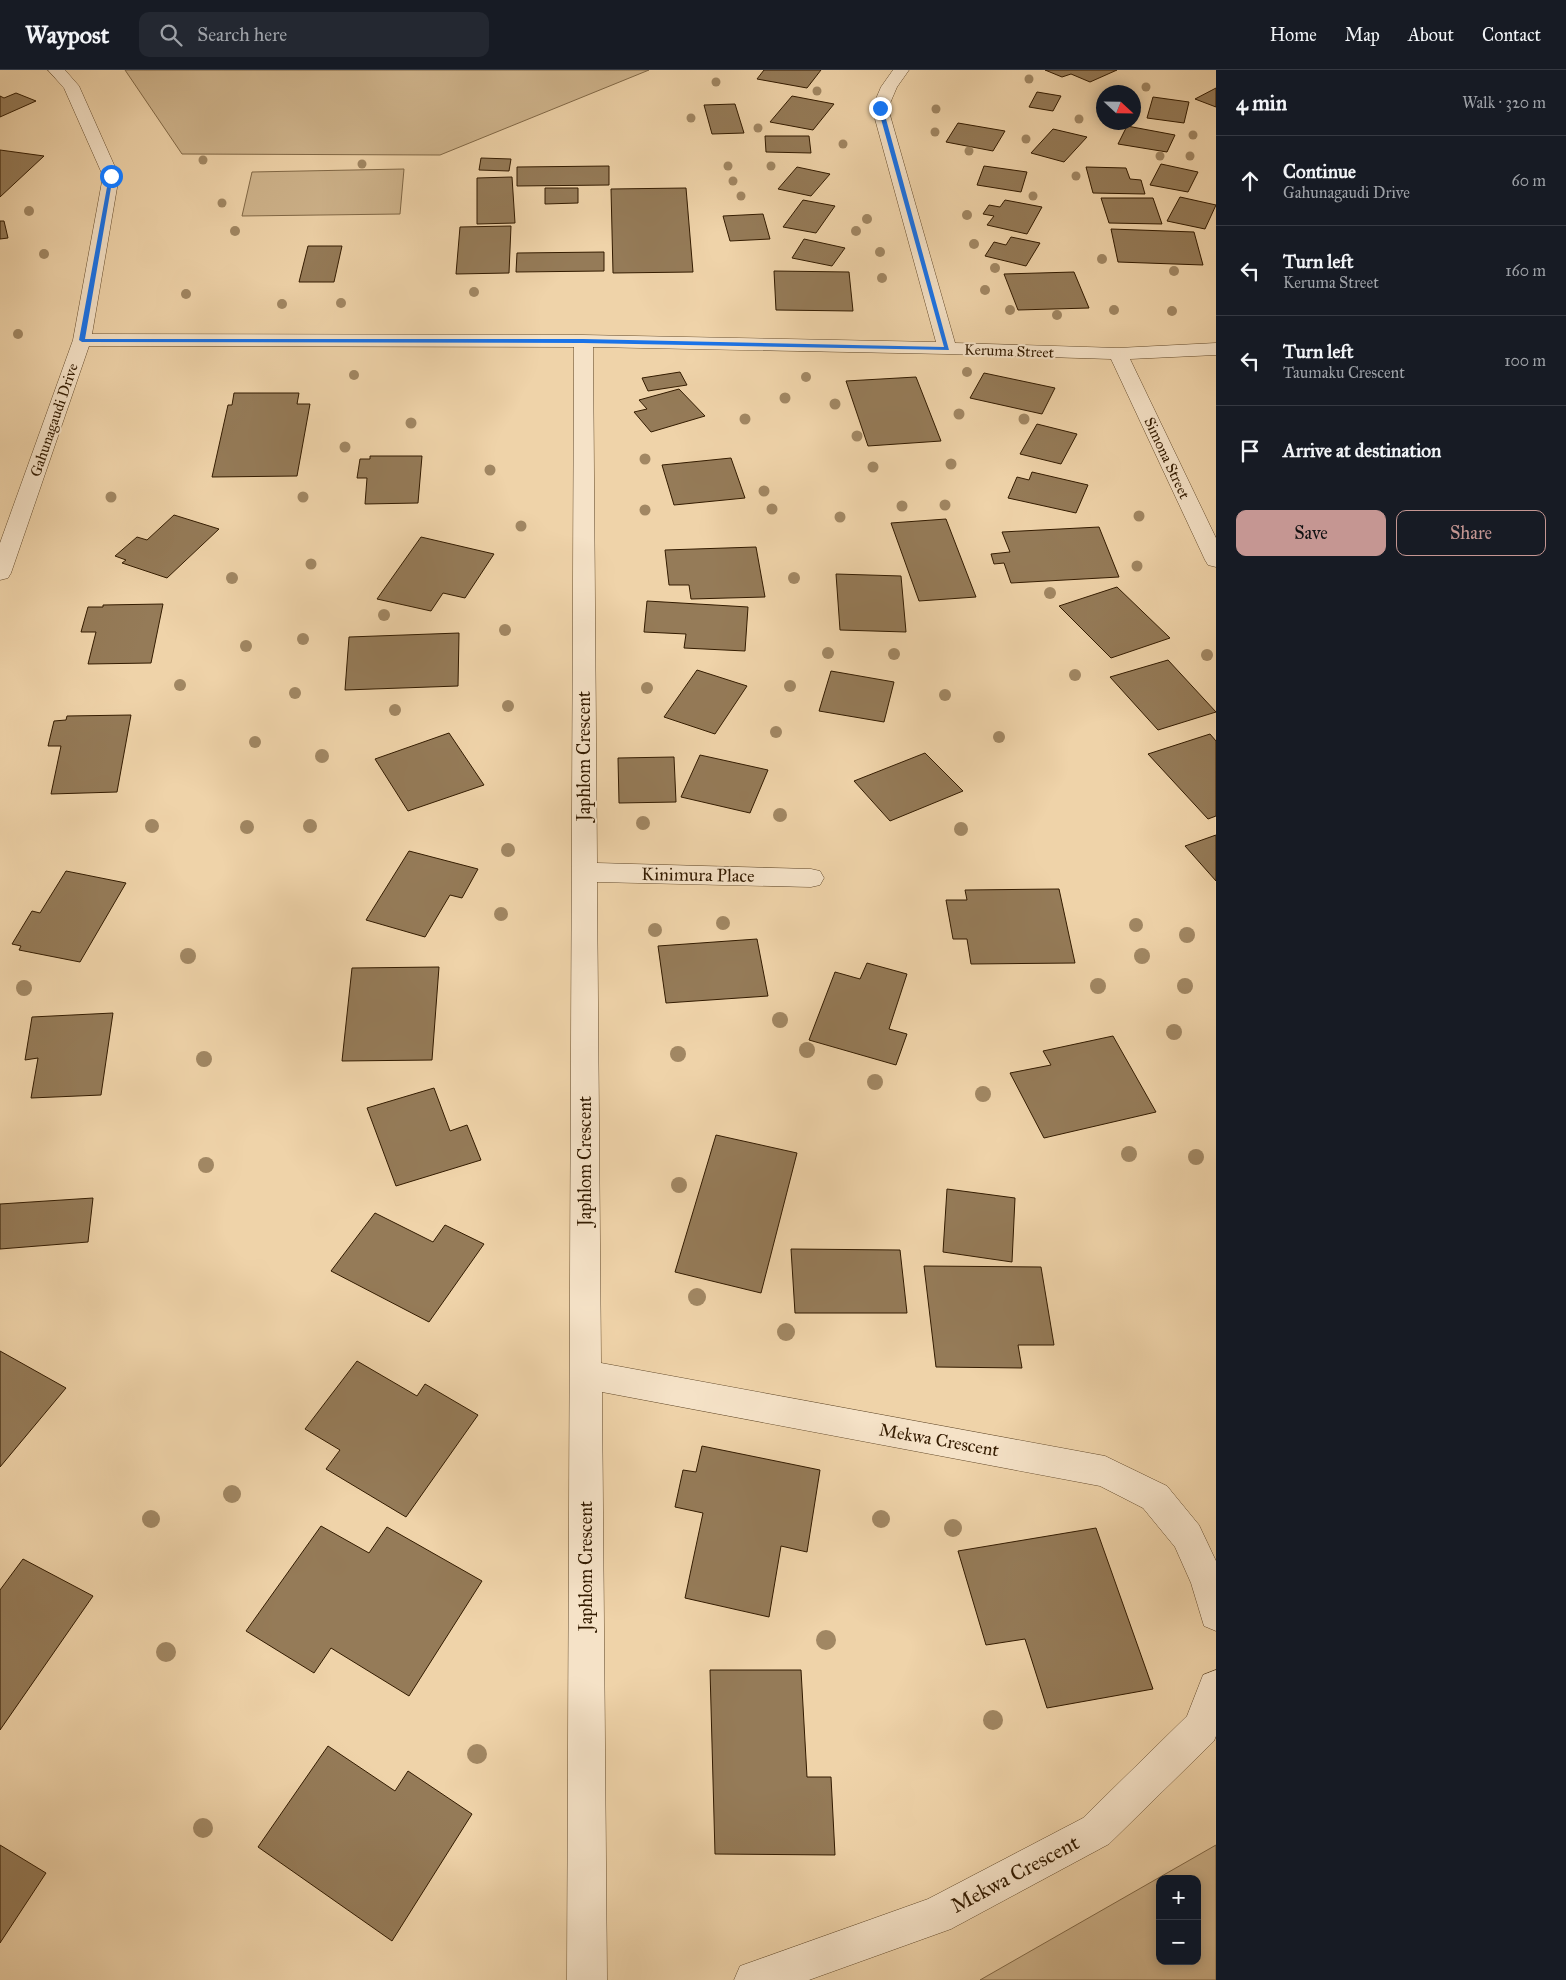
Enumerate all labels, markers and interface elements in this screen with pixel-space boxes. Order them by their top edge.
search box [139,12,489,57]
text: Waypost [25,20,109,50]
icon: search [157,21,185,49]
text: Search here [197,23,287,46]
text: Home [1270,24,1317,46]
text: Map [1345,24,1380,46]
text: About [1408,24,1454,46]
text: Contact [1482,24,1541,46]
north arrow [1096,85,1141,130]
text: 4 min [1236,90,1287,116]
text: Walk · 320 m [1462,93,1546,112]
route end [869,97,892,120]
text: Continue [1283,160,1356,183]
route start [100,165,123,188]
icon: ahead [1236,167,1264,195]
text: 60 m [1512,171,1546,190]
text: Gahunagaudi Drive [1283,183,1410,202]
text: Turn left [1283,250,1353,273]
icon: left [1236,257,1264,285]
text: 160 m [1505,261,1546,280]
text: Keruma Street [1283,273,1379,292]
street label: Keruma Street [964,340,1055,362]
text: Turn left [1283,340,1353,363]
icon: left [1236,347,1264,375]
text: 100 m [1504,351,1546,370]
street label: Gahunagaudi Drive [26,361,82,479]
text: Taumaku Crescent [1283,363,1405,382]
street label: Simona Street [1140,414,1194,502]
icon: arrive [1236,437,1264,465]
text: Arrive at destination [1283,439,1441,462]
button: Save [1236,510,1386,556]
button: Share [1396,510,1546,556]
street label: Japhlom Crescent [573,690,596,823]
street label: Kinimura Place [641,863,755,887]
street label: Japhlom Crescent [574,1095,597,1228]
street label: Mekwa Crescent [877,1419,1001,1461]
street label: Japhlom Crescent [575,1500,598,1633]
street label: Mekwa Crescent [946,1829,1084,1919]
map controls [1156,1875,1201,1965]
button: + [1156,1875,1201,1920]
button: − [1156,1920,1201,1965]

